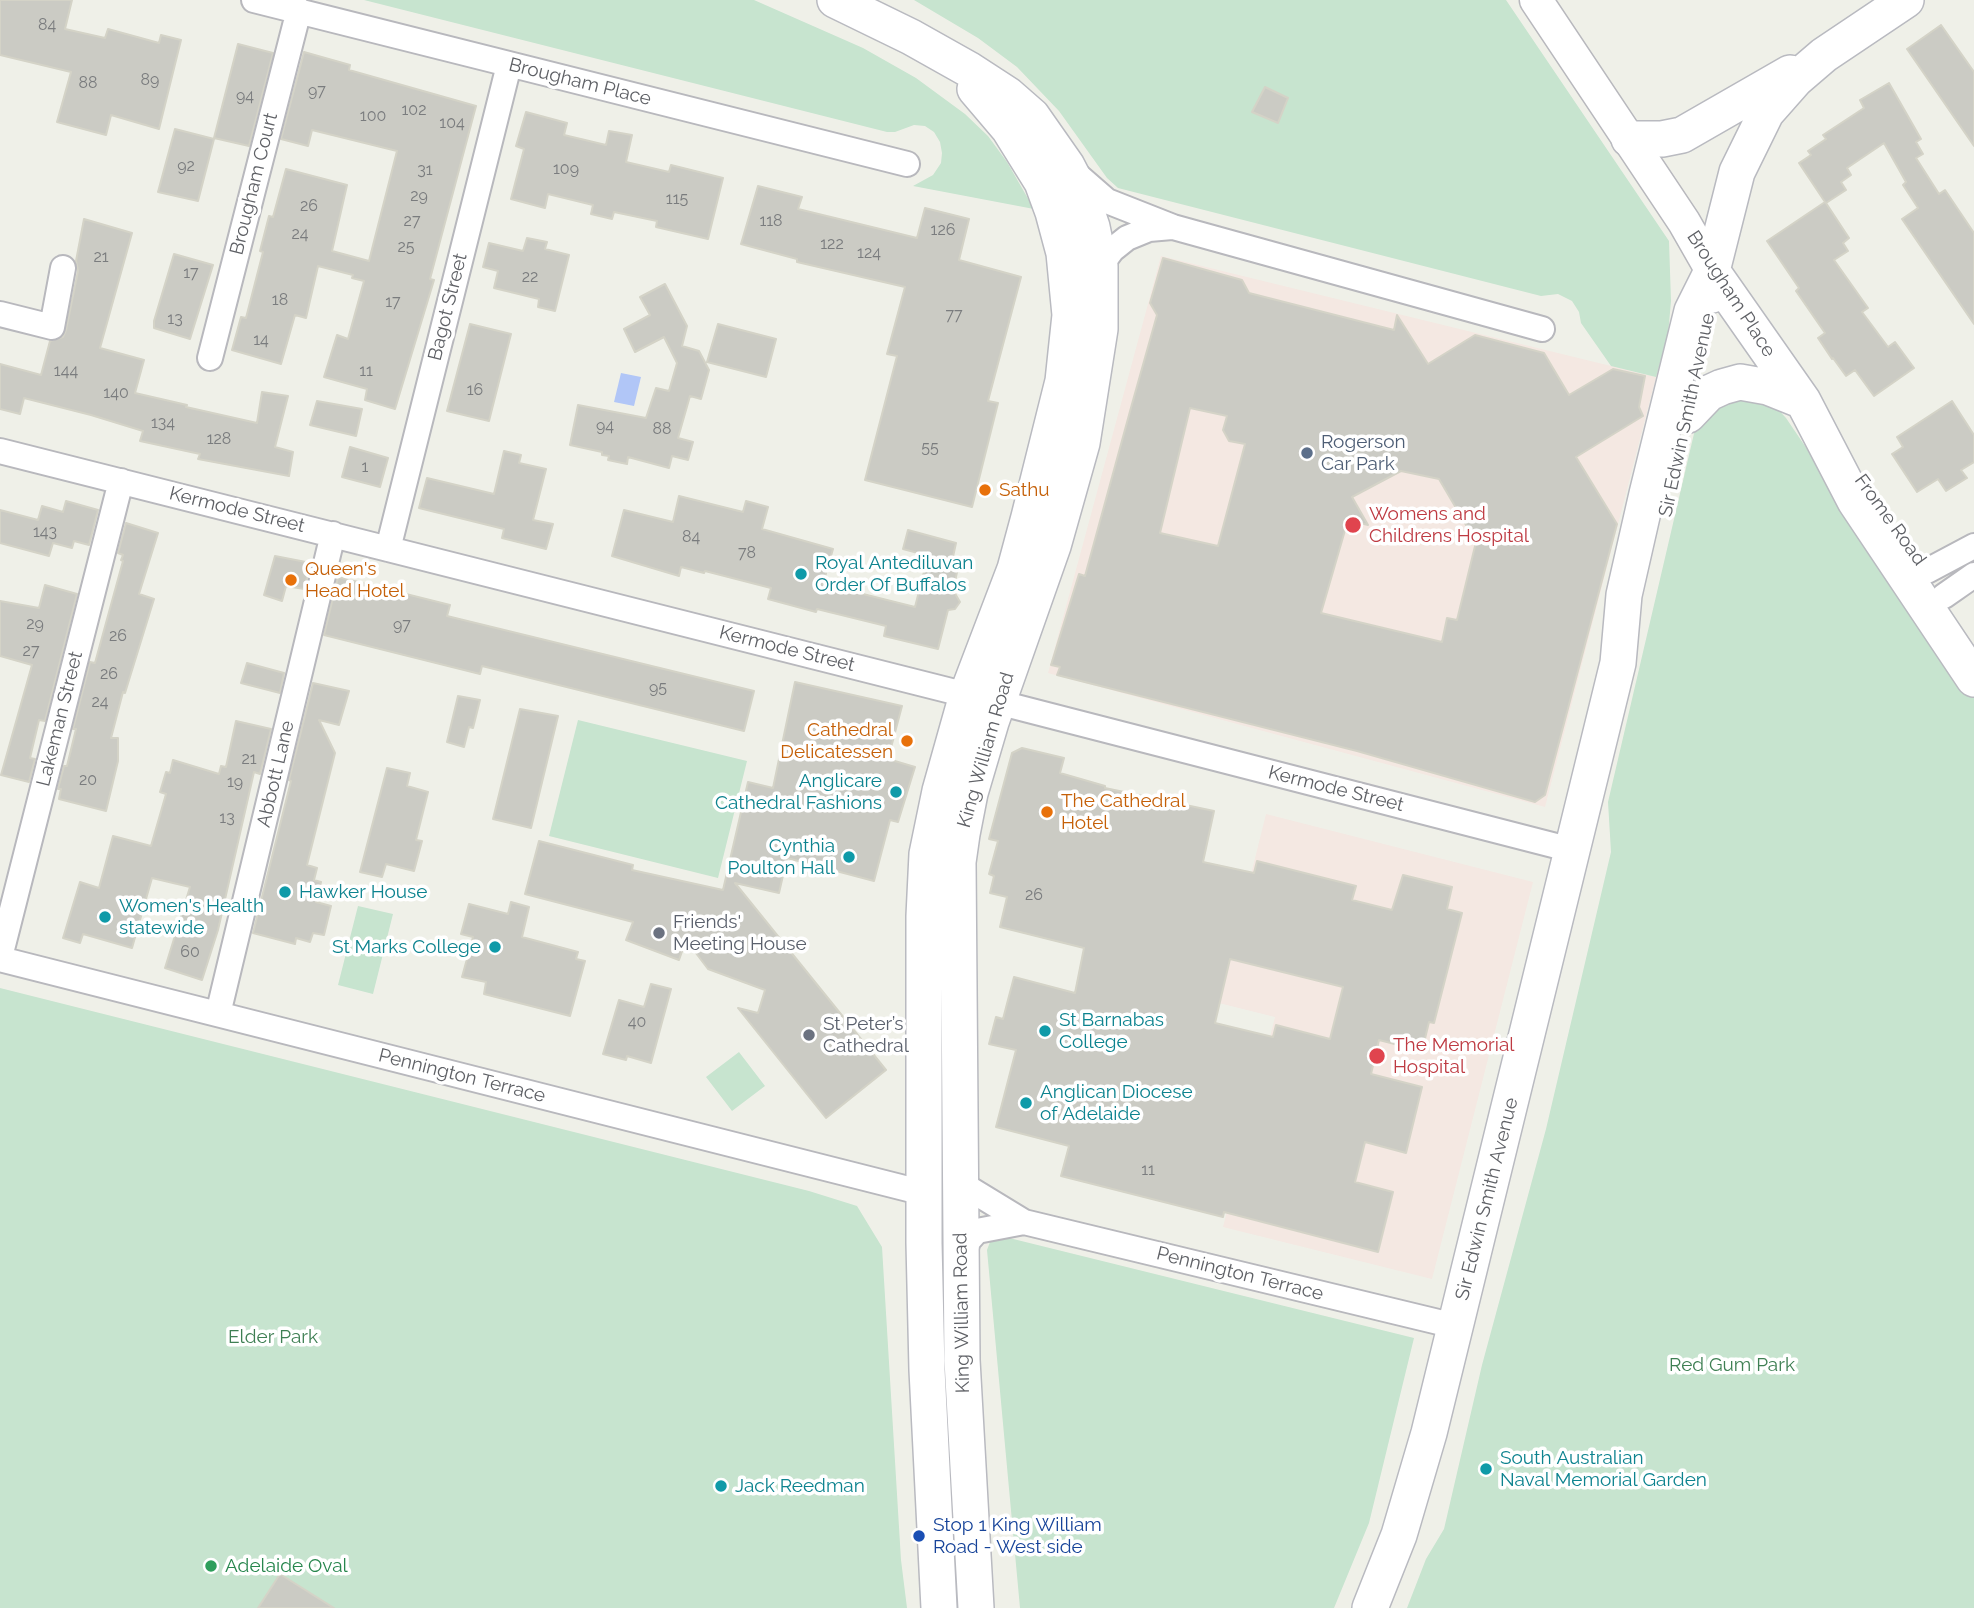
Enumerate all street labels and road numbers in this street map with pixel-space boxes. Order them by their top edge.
street label: Brougham Place [506,53,654,111]
street label: Brougham Court [225,111,283,257]
street label: Brougham Place [1682,227,1780,361]
street label: Bagot Street [424,251,472,363]
street label: Sir Edwin Smith Avenue [1654,311,1720,519]
street label: Frome Road [1849,470,1931,570]
street label: Kermode Street [167,482,307,538]
street label: Kermode Street [717,621,857,677]
street label: Lakeman Street [32,649,88,789]
street label: King William Road [953,670,1019,830]
street label: Abbott Lane [253,718,299,830]
street label: Kermode Street [1266,761,1406,817]
street label: Pennington Terrace [376,1044,548,1108]
street label: Sir Edwin Smith Avenue [1451,1095,1523,1303]
street label: King William Road [949,1232,975,1394]
street label: Pennington Terrace [1154,1242,1326,1306]

